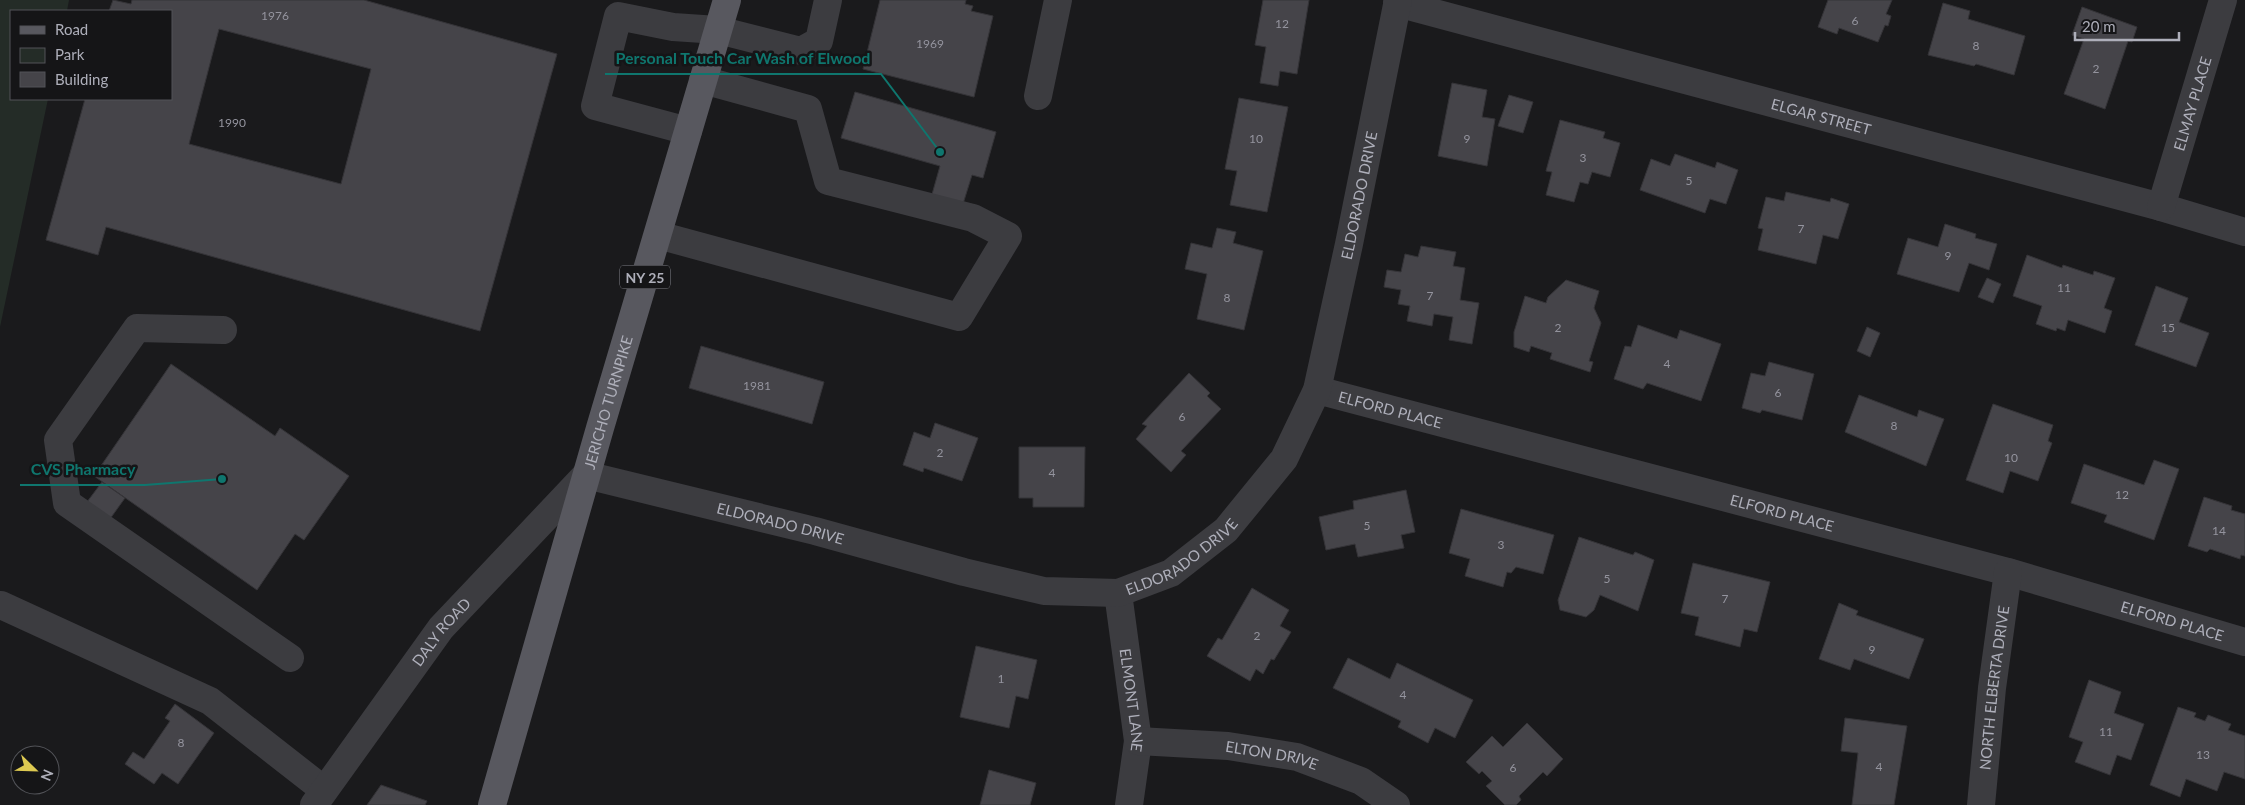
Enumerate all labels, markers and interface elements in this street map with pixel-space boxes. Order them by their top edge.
house number: 1976 [261,8,289,23]
legend [10,10,172,100]
scale bar [2075,10,2179,42]
house number: 6 [1852,13,1859,28]
house number: 12 [1275,16,1289,31]
text: 20 m [2082,17,2116,35]
text: Road [55,20,88,38]
house number: 1969 [916,36,944,51]
house number: 8 [1973,38,1980,53]
callout: Personal Touch Car Wash of Elwood [605,43,881,74]
text: Park [55,45,85,63]
text: Personal Touch Car Wash of Elwood [616,48,870,67]
street label: ELMAY PLACE [2169,54,2215,153]
house number: 2 [2093,61,2100,76]
text: Building [55,70,108,88]
street label: ELGAR STREET [1769,94,1873,138]
house number: 1990 [218,115,246,130]
street label: ELDORADO DRIVE [1337,129,1380,261]
house number: 10 [1249,131,1263,146]
house number: 9 [1464,131,1471,146]
house number: 3 [1580,150,1587,165]
house number: 5 [1686,173,1693,188]
house number: 7 [1798,221,1805,236]
house number: 9 [1945,248,1952,263]
road number: NY 25 [620,266,670,288]
house number: 11 [2057,280,2071,295]
house number: 7 [1427,288,1434,303]
house number: 8 [1224,290,1231,305]
house number: 2 [1555,320,1562,335]
house number: 15 [2161,320,2175,335]
street label: JERICHO TURNPIKE [580,334,636,471]
house number: 4 [1664,356,1671,371]
house number: 1981 [743,378,771,393]
house number: 6 [1775,385,1782,400]
street label: ELFORD PLACE [1337,387,1444,432]
house number: 6 [1179,409,1186,424]
house number: 8 [1891,418,1898,433]
house number: 2 [937,445,944,460]
house number: 10 [2004,450,2018,465]
callout: CVS Pharmacy [20,454,145,485]
text: CVS Pharmacy [31,459,136,478]
house number: 4 [1049,465,1056,480]
house number: 12 [2115,487,2129,502]
street label: ELFORD PLACE [1728,490,1836,535]
street label: ELDORADO DRIVE [715,498,846,548]
street label: ELDORADO DRIVE [1123,515,1241,598]
house number: 5 [1364,518,1371,533]
house number: 14 [2212,523,2226,538]
house number: 3 [1498,537,1505,552]
house number: 5 [1604,571,1611,586]
house number: 7 [1722,591,1729,606]
street label: DALY ROAD [408,594,474,669]
street label: ELFORD PLACE [2119,597,2226,644]
street label: NORTH ELBERTA DRIVE [1975,604,2012,771]
house number: 2 [1254,628,1261,643]
house number: 9 [1869,642,1876,657]
street label: ELMONT LANE [1117,647,1147,753]
house number: 1 [998,671,1005,686]
house number: 4 [1400,687,1407,702]
house number: 11 [2099,724,2113,739]
house number: 8 [178,735,185,750]
street label: ELTON DRIVE [1224,737,1321,773]
north arrow [10,745,60,795]
house number: 13 [2196,747,2210,762]
house number: 4 [1876,759,1883,774]
house number: 6 [1510,760,1517,775]
text: N [37,767,57,784]

